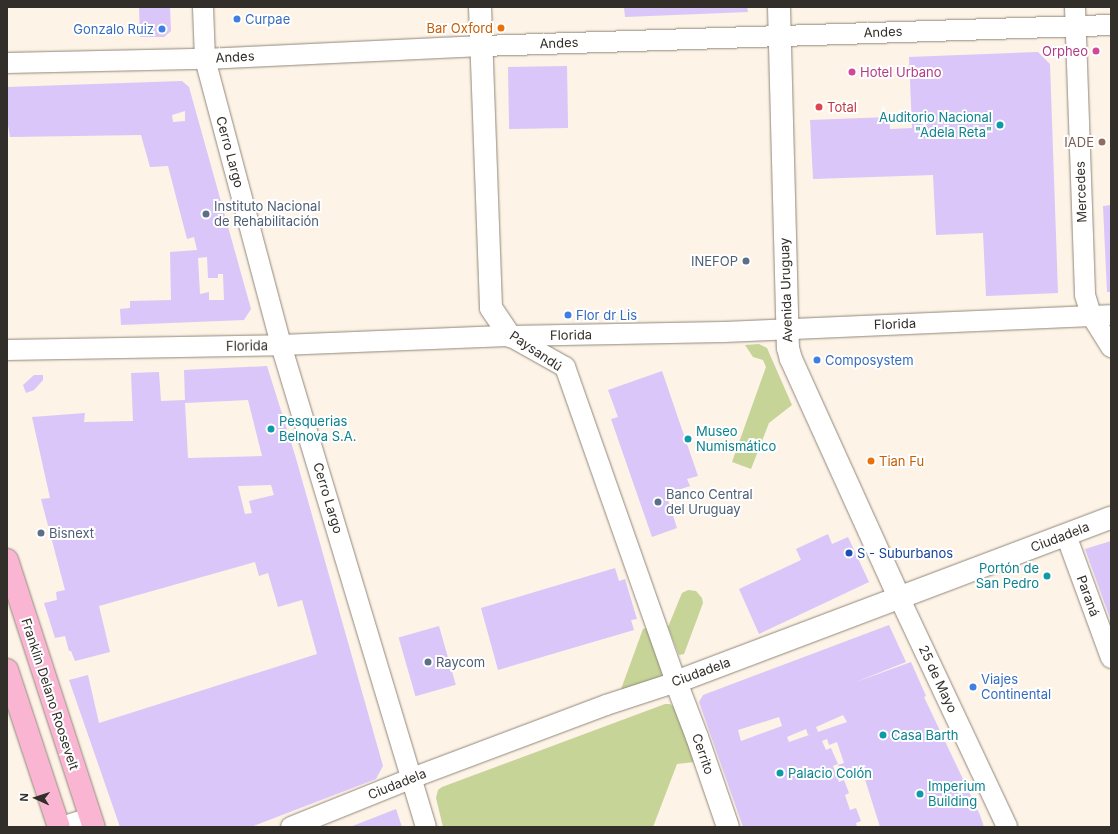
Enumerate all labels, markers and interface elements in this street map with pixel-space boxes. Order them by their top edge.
place label: Curpae [245,11,290,27]
marker: Curpae [232,14,242,24]
place label: Bar Oxford [426,20,493,36]
place label: Gonzalo Ruiz [73,21,154,37]
marker: Bar Oxford [496,23,506,33]
marker: Gonzalo Ruiz [157,24,167,34]
street label: Andes [863,24,903,40]
street label: Andes [539,35,579,51]
place label: Orpheo [1042,43,1088,59]
marker: Orpheo [1091,46,1101,56]
street label: Andes [215,48,255,66]
place label: Hotel Urbano [860,64,942,80]
marker: Hotel Urbano [847,67,857,77]
place label: Total [827,99,857,115]
marker: Total [814,102,824,112]
place label: Auditorio Nacional "Adela Reta" [879,110,992,141]
street label: Cerro Largo [213,115,247,189]
marker: Auditorio Nacional "Adela Reta" [995,120,1005,130]
place label: IADE [1064,134,1094,150]
marker: IADE [1097,137,1107,147]
street label: Mercedes [1072,161,1090,223]
place label: Instituto Nacional de Rehabilitación [214,199,321,230]
marker: Instituto Nacional de Rehabilitación [201,209,211,219]
street label: Avenida Uruguay [776,237,796,343]
place label: INEFOP [691,253,738,269]
marker: INEFOP [741,256,751,266]
place label: Flor dr Lis [576,307,637,323]
marker: Flor dr Lis [563,310,573,320]
street label: Florida [874,315,916,333]
street label: Florida [550,327,592,343]
street label: Paysandú [507,328,565,374]
street label: Florida [226,338,268,354]
place label: Composystem [825,352,914,368]
marker: Composystem [812,355,822,365]
place label: Pesquerias Belnova S.A. [279,414,356,445]
marker: Pesquerias Belnova S.A. [266,424,276,434]
place label: Museo Numismático [696,424,776,455]
marker: Museo Numismático [683,434,693,444]
place label: Tian Fu [879,453,924,469]
marker: Tian Fu [866,456,876,466]
street label: Cerro Largo [310,461,346,535]
place label: Banco Central del Uruguay [666,487,753,518]
marker: Banco Central del Uruguay [653,497,663,507]
street label: Ciudadela [1028,519,1092,555]
place label: Bisnext [49,525,94,541]
marker: Bisnext [36,528,46,538]
place label: S - Suburbanos [857,545,953,561]
marker: S - Suburbanos [844,548,854,558]
place label: Portón de San Pedro [976,561,1039,592]
marker: Portón de San Pedro [1042,571,1052,581]
street label: Paraná [1073,573,1103,619]
street label: Franklin Delano Roosevelt [18,616,82,772]
street label: 25 de Mayo [916,643,960,715]
place label: Raycom [436,654,485,670]
street label: Ciudadela [669,654,733,690]
marker: Raycom [423,657,433,667]
place label: Viajes Continental [981,672,1051,703]
marker: Viajes Continental [968,682,978,692]
place label: Casa Barth [891,727,958,743]
marker: Casa Barth [878,730,888,740]
street label: Cerrito [689,731,717,777]
street label: Ciudadela [366,765,428,803]
place label: Palacio Colón [788,765,872,781]
marker: Palacio Colón [775,768,785,778]
north arrow [16,778,56,818]
place label: Imperium Building [928,779,986,810]
marker: Imperium Building [915,789,925,799]
text: N [17,793,31,802]

